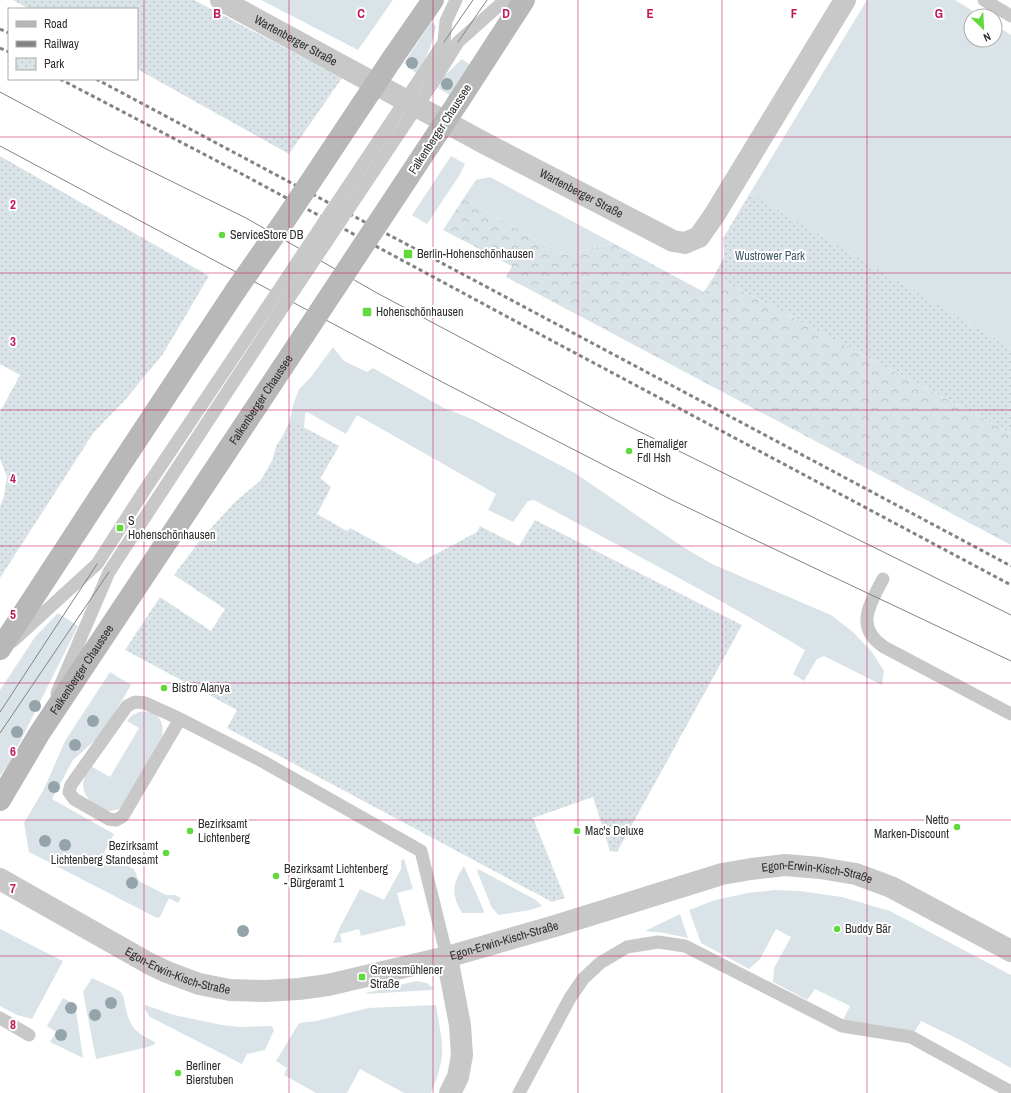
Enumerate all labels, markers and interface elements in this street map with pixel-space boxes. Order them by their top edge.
text: B [213,5,221,22]
text: C [357,5,365,22]
text: D [502,5,510,22]
text: E [646,5,654,22]
text: F [791,5,798,22]
text: G [935,5,943,22]
legend [8,8,138,80]
north arrow [963,8,1003,48]
street label: Wartenberger Straße [251,12,340,70]
text: Road [44,16,68,32]
text: N [981,29,993,45]
text: Railway [44,36,79,52]
text: Park [44,56,64,72]
street label: Falkenberger Chaussee [405,81,475,177]
street label: Wartenberger Straße [537,165,626,222]
text: 2 [10,196,16,213]
place label: ServiceStore DB [230,227,304,243]
marker: ServiceStore DB [217,230,227,240]
place label: Berlin-Hohenschönhausen [417,246,534,262]
marker: Berlin-Hohenschönhausen [402,248,414,260]
park label: Wustrower Park [735,248,805,264]
place label: Hohenschönhausen [376,304,464,320]
marker: Hohenschönhausen [361,306,373,318]
text: 3 [10,333,16,350]
street label: Falkenberger Chaussee [225,352,297,448]
place label: Ehemaliger Fdl Hsh [637,436,688,466]
marker: Ehemaliger Fdl Hsh [624,446,634,456]
text: 4 [10,470,16,487]
place label: S Hohenschönhausen [128,513,216,543]
marker: S Hohenschönhausen [115,523,125,533]
text: 5 [10,606,16,623]
street label: Falkenberger Chaussee [46,622,117,718]
place label: Bistro Alanya [172,680,231,696]
marker: Bistro Alanya [159,683,169,693]
text: 6 [10,743,16,760]
place label: Netto Marken-Discount [874,812,949,842]
place label: Bezirksamt Lichtenberg [198,816,251,846]
marker: Netto Marken-Discount [952,822,962,832]
place label: Mac's Deluxe [585,823,644,839]
marker: Bezirksamt Lichtenberg [185,826,195,836]
marker: Mac's Deluxe [572,826,582,836]
place label: Bezirksamt Lichtenberg Standesamt [51,838,158,868]
marker: Bezirksamt Lichtenberg Standesamt [161,848,171,858]
street label: Egon-Erwin-Kisch-Straße [761,857,875,887]
place label: Bezirksamt Lichtenberg - Bürgeramt 1 [284,861,388,891]
marker: Bezirksamt Lichtenberg - Bürgeramt 1 [271,871,281,881]
text: 7 [10,880,16,897]
street label: Egon-Erwin-Kisch-Straße [448,917,560,964]
place label: Buddy Bär [845,921,892,937]
marker: Buddy Bär [832,924,842,934]
street label: Egon-Erwin-Kisch-Straße [122,943,232,998]
place label: Grevesmühlener Straße [370,962,443,992]
marker: Grevesmühlener Straße [357,972,367,982]
text: 8 [10,1016,16,1033]
place label: Berliner Bierstuben [186,1058,234,1088]
marker: Berliner Bierstuben [173,1068,183,1078]

